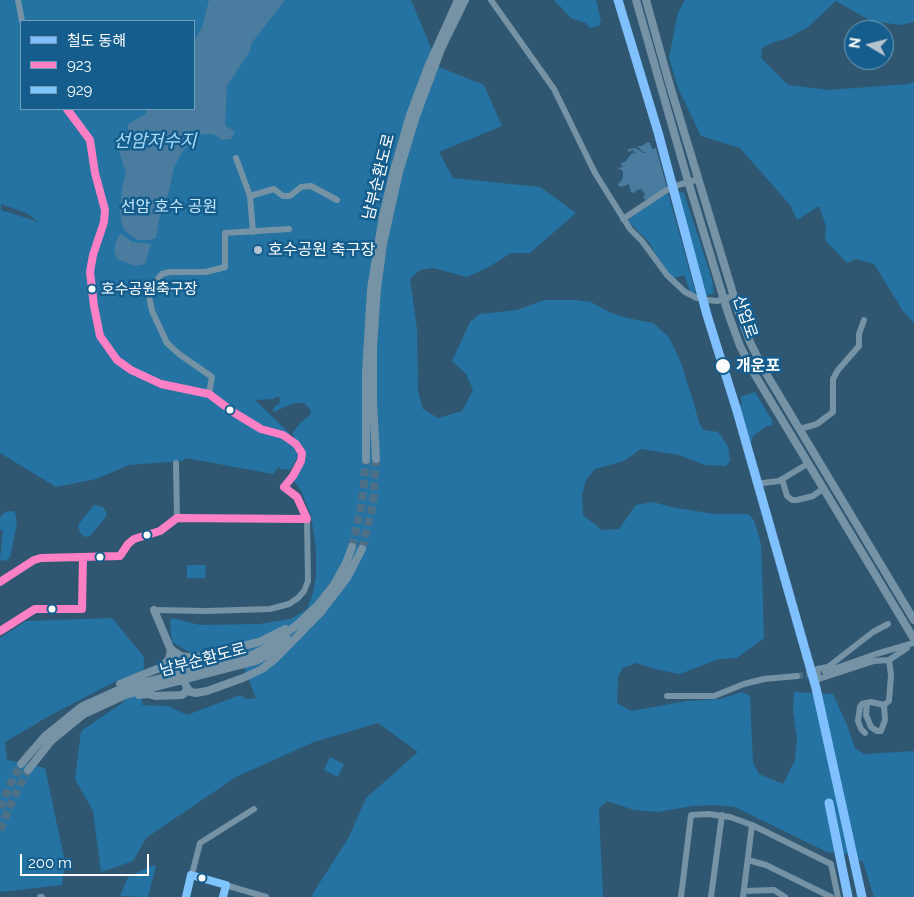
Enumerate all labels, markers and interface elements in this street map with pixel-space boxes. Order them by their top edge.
legend [20,20,195,110]
north arrow [844,20,894,70]
text: 철도 동해 [67,32,126,50]
text: N [846,37,864,49]
text: 923 [67,56,92,74]
text: 929 [67,81,92,99]
water label: 선암저수지 [114,131,196,153]
street label: 남부순환도로 [359,132,399,222]
park label: 선암 호수 공원 [121,197,217,217]
place label: 호수공원 축구장 [268,240,375,260]
marker: 호수공원 축구장 [252,244,264,256]
place label: 호수공원축구장 [101,280,198,298]
marker: 호수공원축구장 [87,284,97,294]
street label: 산업로 [729,293,761,341]
place label: 개운포 [736,356,780,376]
marker: 개운포 [714,357,732,375]
unlabelled marker [225,405,235,415]
unlabelled marker [142,530,152,540]
unlabelled marker [95,552,105,562]
unlabelled marker [47,604,57,614]
street label: 남부순환도로 [158,639,248,681]
scale bar [22,844,151,876]
text: 200 m [28,854,72,872]
unlabelled marker [197,873,207,883]

